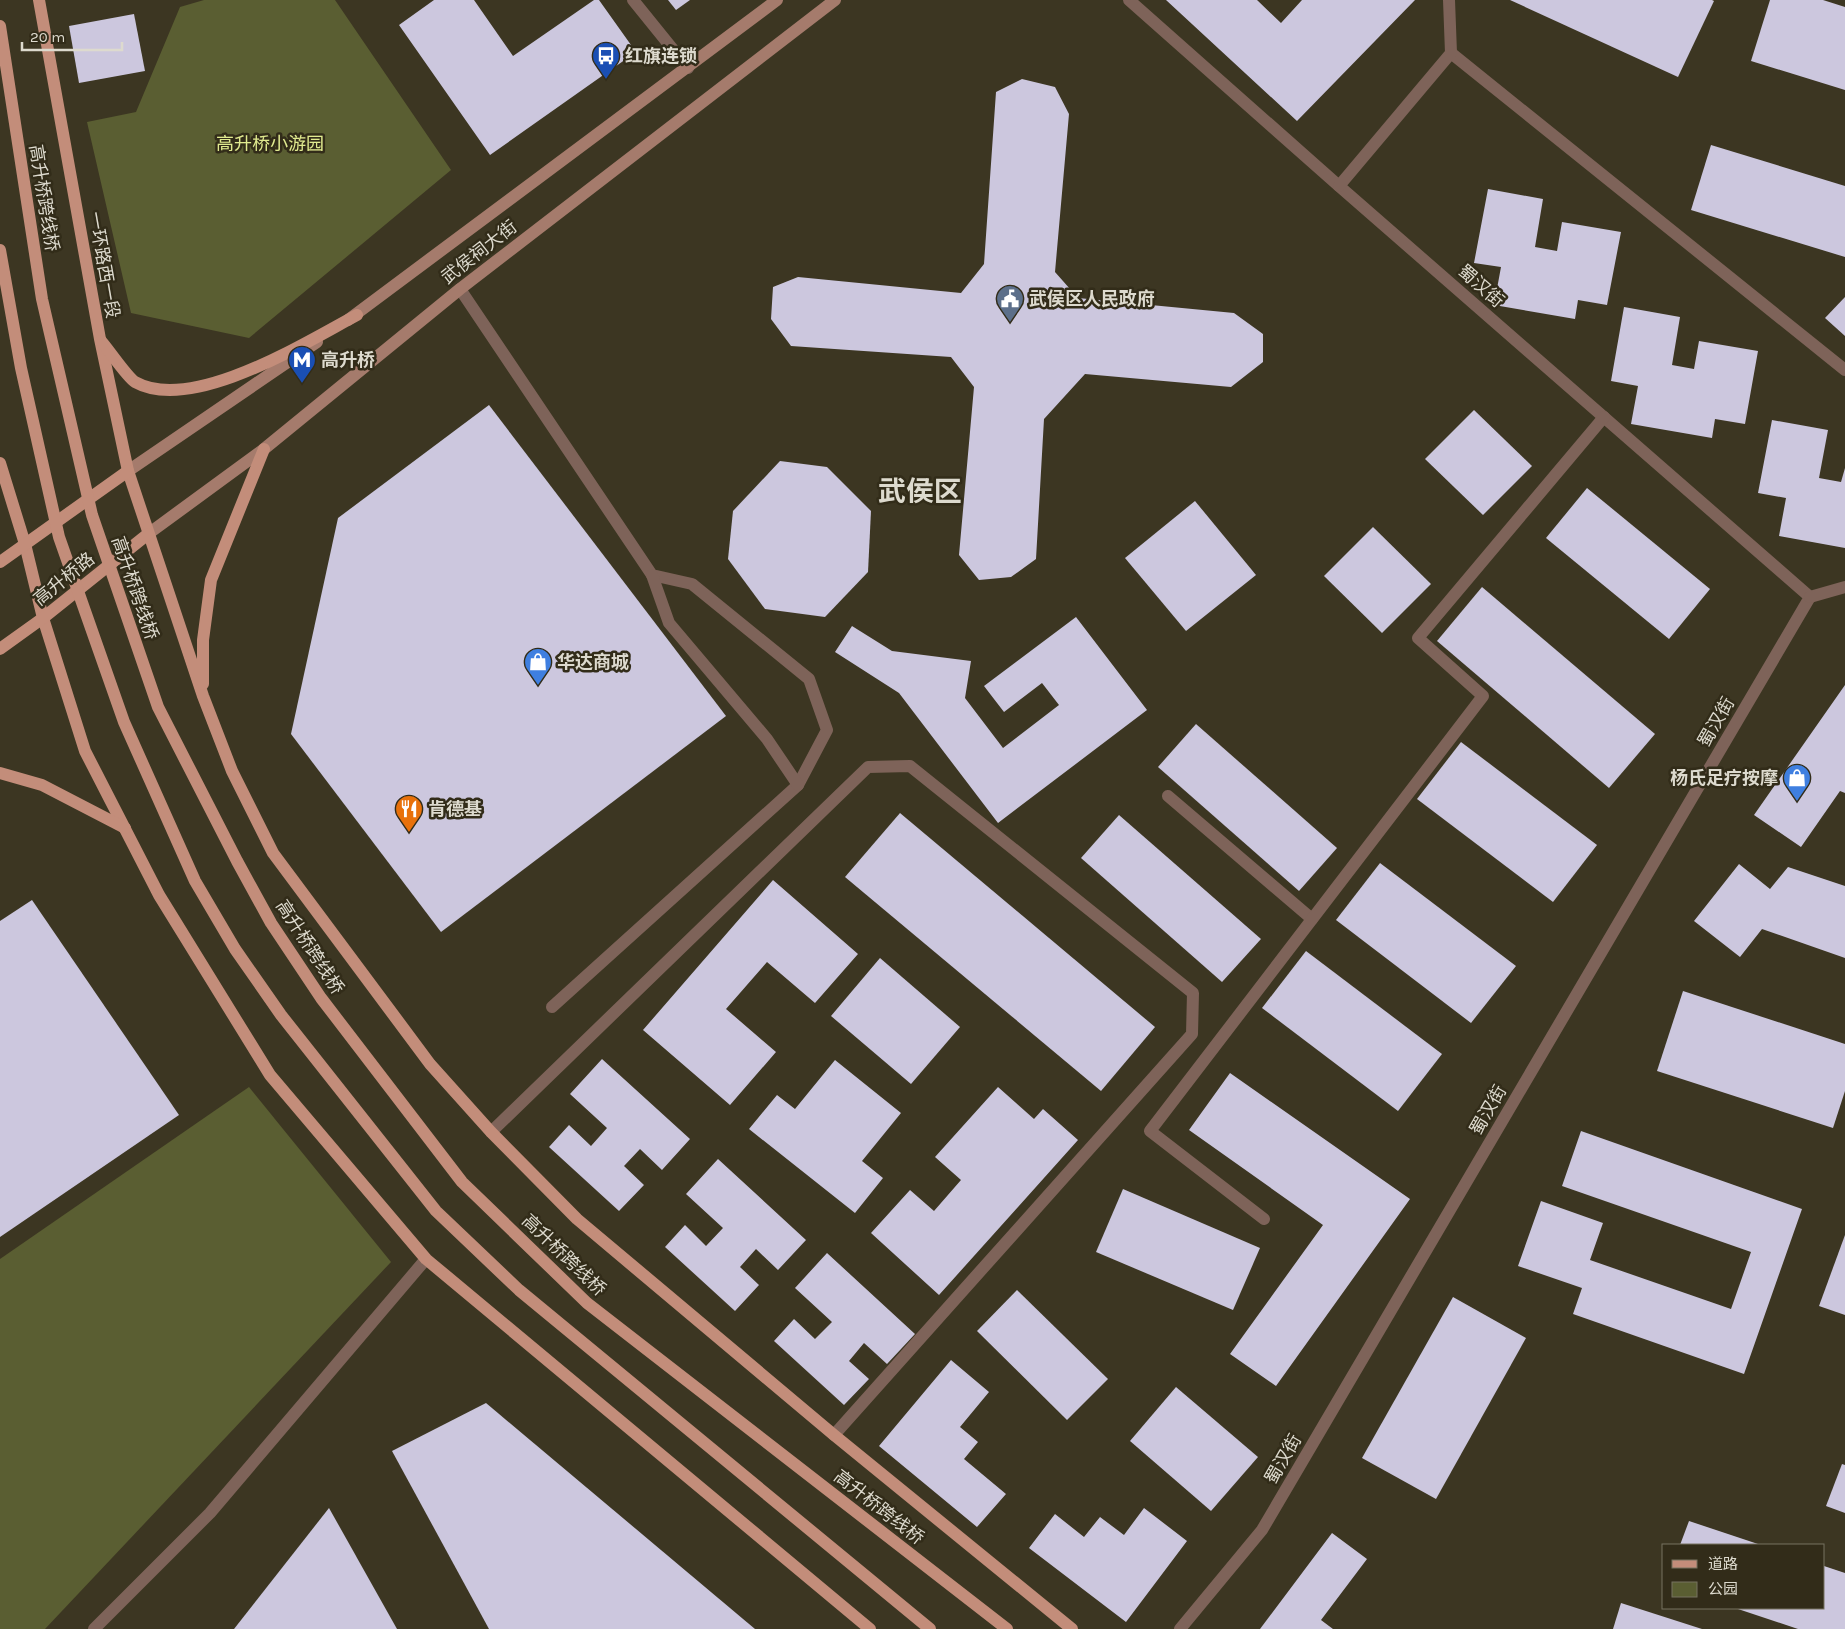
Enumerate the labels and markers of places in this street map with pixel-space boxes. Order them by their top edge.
bus stop icon: 红旗连锁 [591,41,621,80]
place label: 红旗连锁 [625,45,697,67]
public building icon: 武侯区人民政府 [995,284,1025,323]
place label: 武侯区人民政府 [1029,288,1155,310]
metro station icon: 高升桥 [287,345,317,384]
place label: 高升桥 [321,349,375,371]
shop icon: 华达商城 [523,647,553,686]
place label: 华达商城 [557,651,629,673]
shop icon: 杨氏足疗按摩 [1782,763,1812,802]
place label: 杨氏足疗按摩 [1670,767,1778,789]
restaurant icon: 肯德基 [394,794,424,833]
place label: 肯德基 [428,798,482,820]

